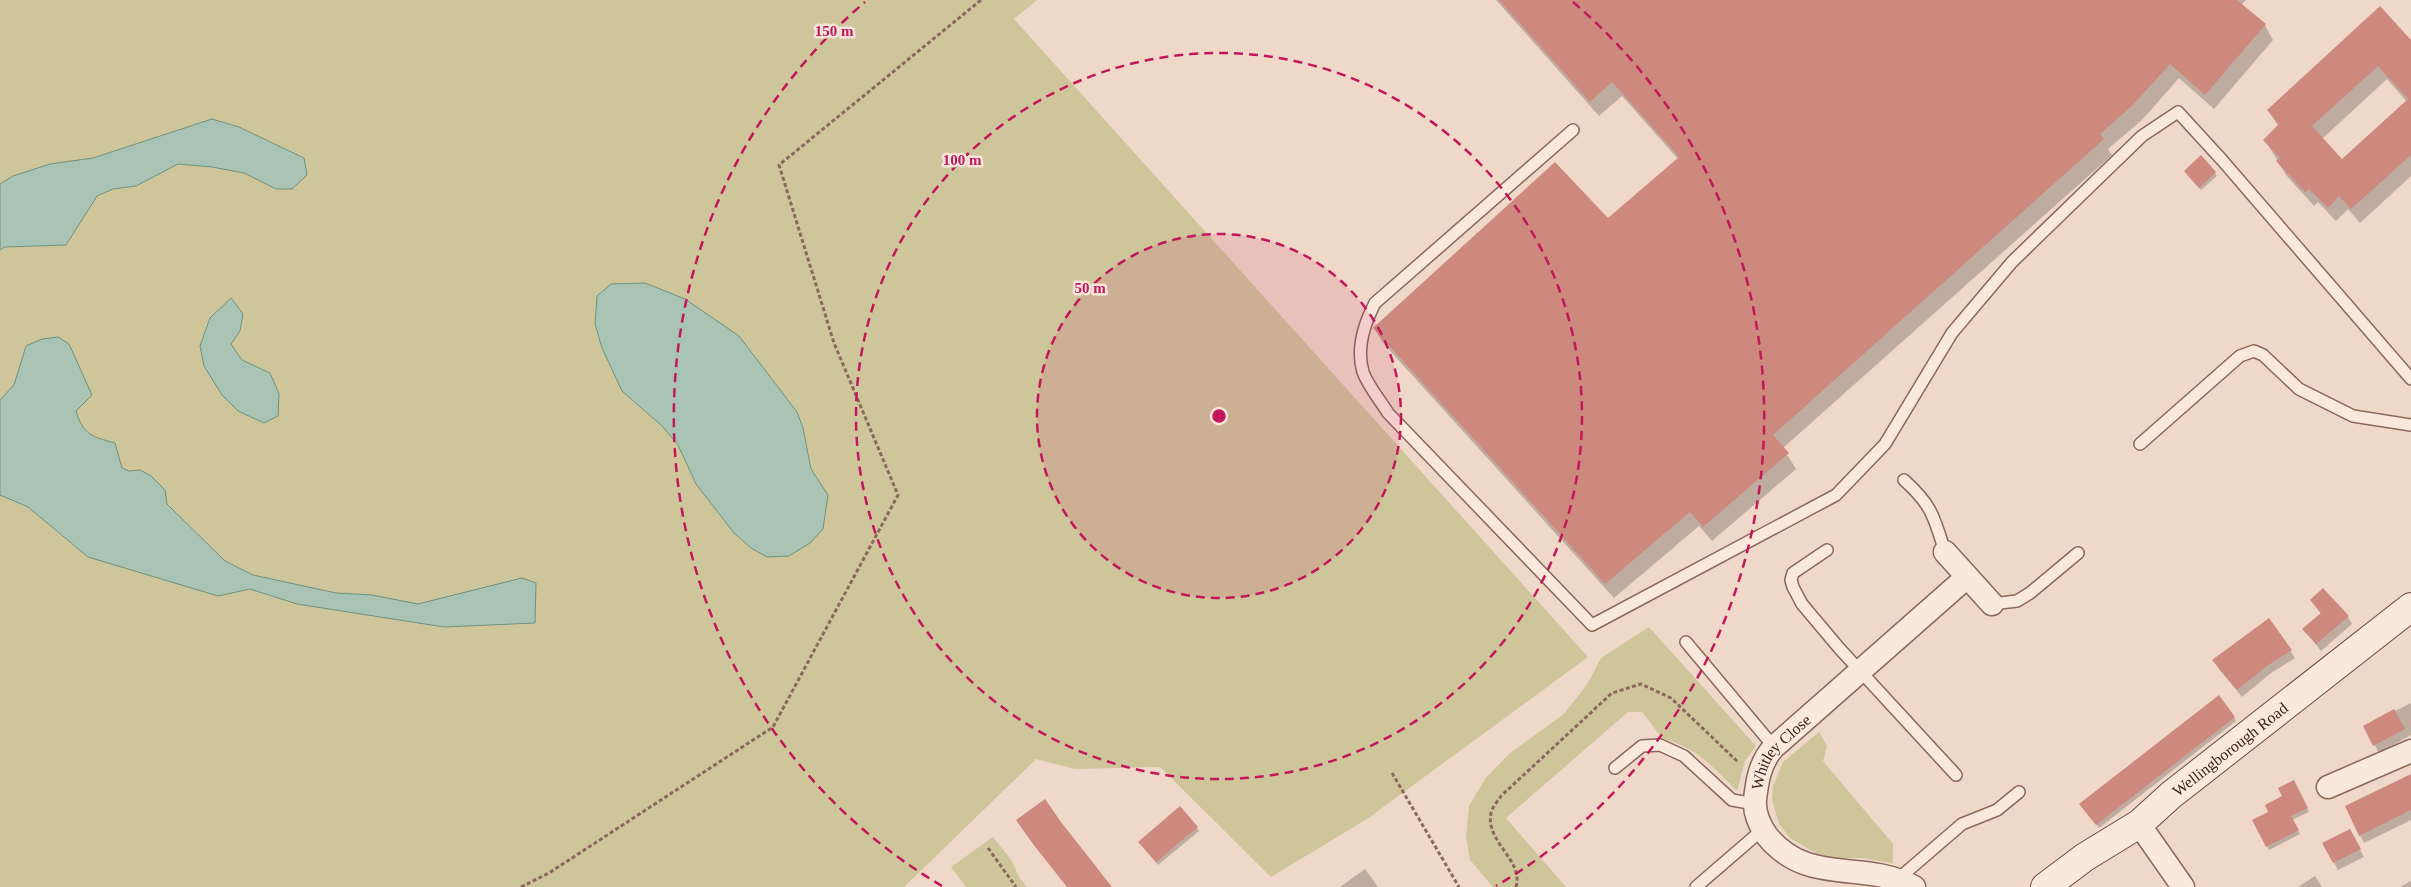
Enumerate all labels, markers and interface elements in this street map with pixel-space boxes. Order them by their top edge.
text: 150 m [815,23,854,39]
text: 100 m [943,152,982,168]
text: 50 m [1074,280,1106,296]
centre of rings [1210,407,1228,425]
street label: Wellingborough Road [2169,699,2291,799]
street label: Whitley Close [1748,711,1814,791]

